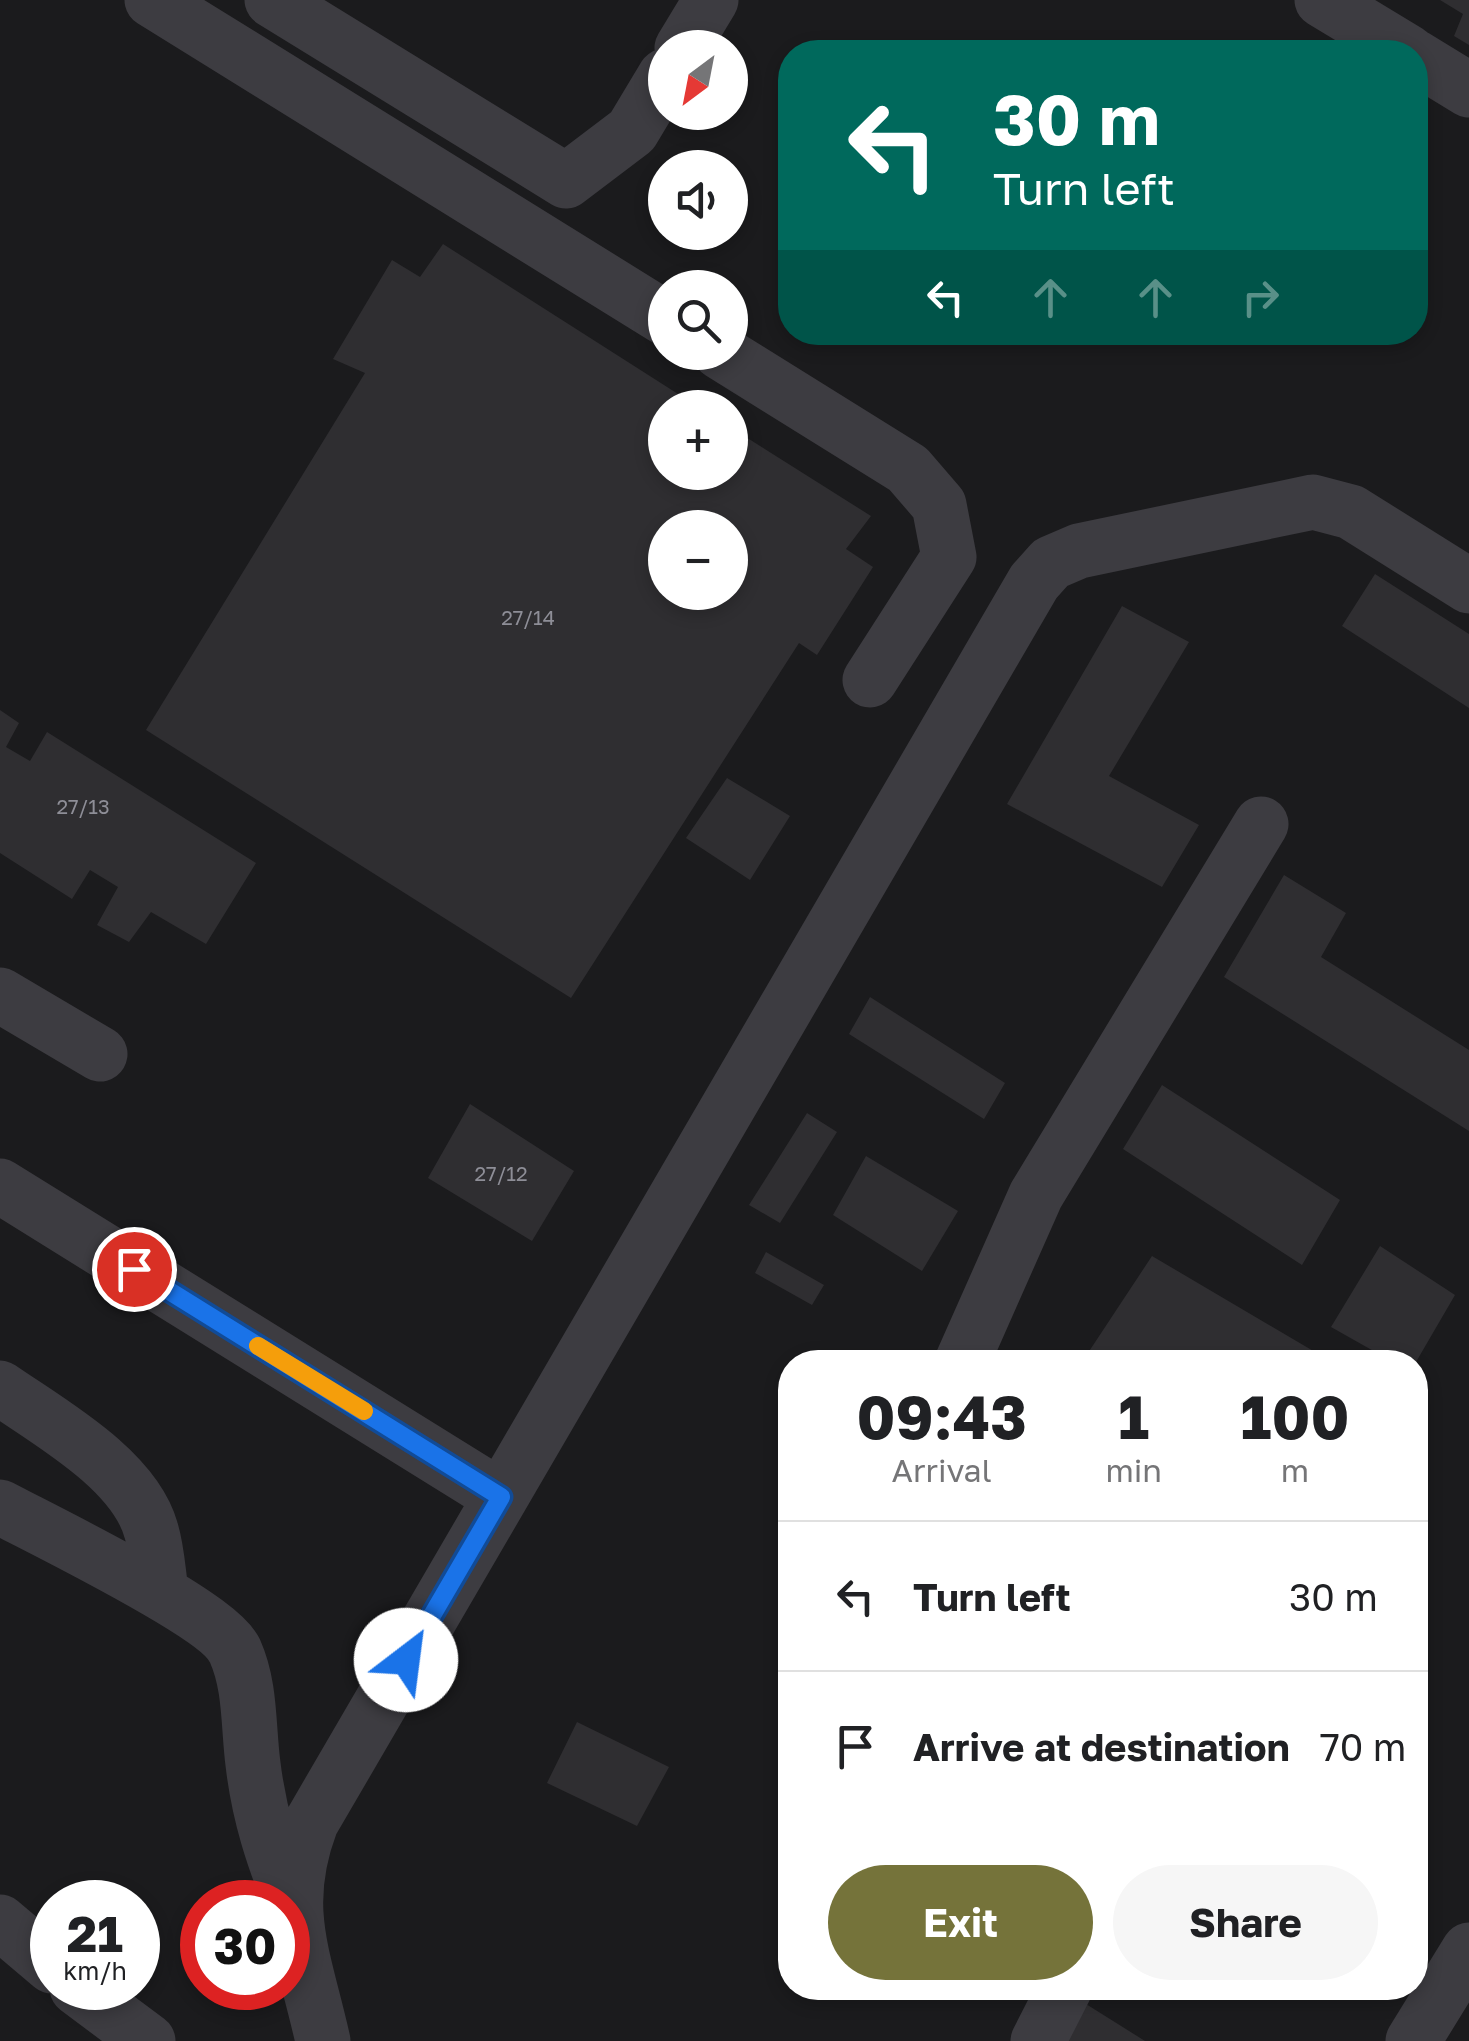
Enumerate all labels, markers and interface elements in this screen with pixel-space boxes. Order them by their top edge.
north arrow [648,30,748,130]
map controls [648,30,748,610]
text: 30 m [993,76,1160,160]
icon: left [828,80,958,210]
button: sound [648,150,748,250]
text: Turn left [993,161,1175,215]
button: search [648,270,748,370]
icon: left [918,270,973,325]
icon: ahead [1023,270,1078,325]
icon: ahead [1128,270,1183,325]
icon: right [1233,270,1288,325]
button: + [648,390,748,490]
button: − [648,510,748,610]
house number: 27/14 [501,605,555,629]
house number: 27/13 [56,794,110,818]
house number: 27/12 [474,1161,528,1185]
pin [92,1227,177,1312]
icon: arrive [107,1242,162,1297]
text: 09:43 [857,1380,1027,1452]
text: 1 [1118,1380,1149,1452]
text: 100 [1241,1380,1349,1452]
text: Arrival [892,1451,992,1489]
text: min [1105,1451,1162,1489]
text: m [1281,1451,1309,1489]
icon: left [828,1569,883,1624]
text: Turn left [913,1574,1071,1619]
text: 30 m [1289,1574,1378,1619]
position arrow [354,1608,458,1712]
icon: arrive [828,1719,883,1774]
text: Arrive at destination [913,1724,1290,1769]
text: 70 m [1320,1724,1407,1769]
button: Exit [828,1865,1093,1980]
button: Share [1113,1865,1378,1980]
speed limit sign: 30 [180,1880,310,2010]
text: 21 [67,1903,123,1963]
text: km/h [63,1955,127,1986]

